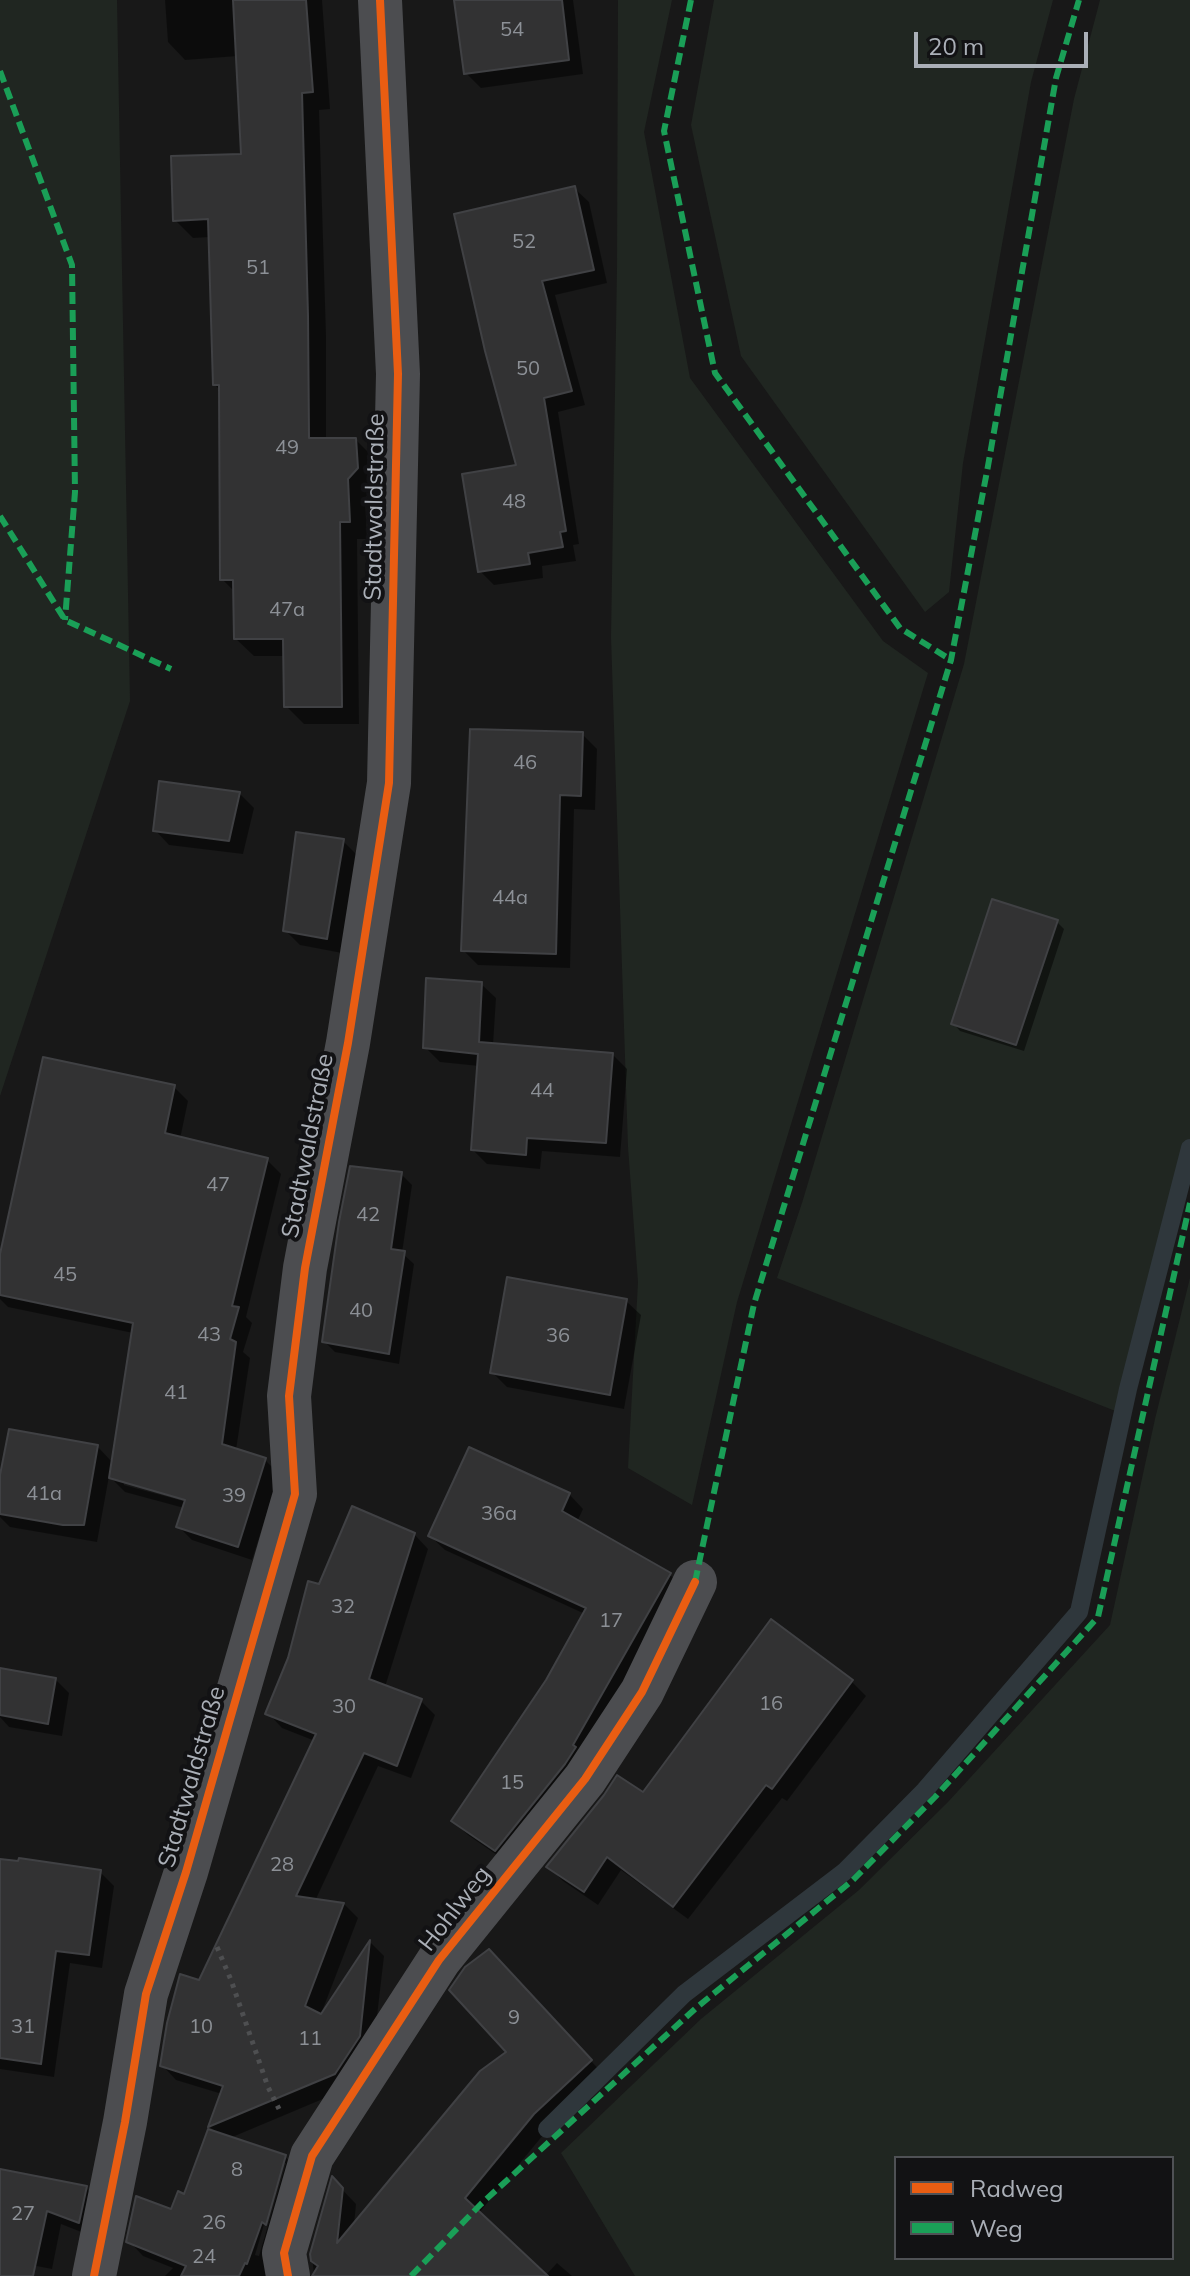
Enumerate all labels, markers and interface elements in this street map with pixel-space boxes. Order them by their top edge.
scale bar [918,16,1092,66]
house number: 54 [500,18,524,42]
text: 20 m [928,31,984,61]
house number: 52 [512,230,536,254]
house number: 51 [246,256,270,280]
house number: 50 [516,357,540,381]
street label: Stadtwaldstraße [359,413,391,601]
house number: 49 [275,436,299,460]
house number: 48 [502,490,526,514]
house number: 47a [269,598,305,622]
house number: 46 [513,751,537,775]
house number: 44a [492,886,528,910]
street label: Stadtwaldstraße [276,1051,340,1241]
house number: 44 [530,1079,554,1103]
house number: 47 [206,1173,230,1197]
house number: 42 [356,1203,380,1227]
house number: 45 [53,1263,77,1287]
house number: 40 [349,1299,373,1323]
house number: 43 [197,1323,221,1347]
house number: 36 [546,1324,570,1348]
house number: 41 [164,1381,188,1405]
house number: 41a [26,1482,62,1506]
house number: 39 [222,1484,246,1508]
house number: 36a [481,1502,517,1526]
house number: 32 [331,1595,355,1619]
house number: 17 [599,1609,623,1633]
street label: Stadtwaldstraße [152,1683,232,1871]
house number: 16 [759,1692,783,1716]
house number: 30 [332,1695,356,1719]
house number: 15 [500,1771,524,1795]
house number: 28 [270,1853,294,1877]
street label: Hohlweg [413,1861,497,1957]
house number: 9 [508,2006,520,2030]
house number: 31 [11,2015,35,2039]
house number: 10 [189,2015,213,2039]
house number: 11 [298,2027,322,2051]
legend [894,2156,1174,2260]
house number: 8 [231,2158,243,2182]
text: Radweg [970,2173,1064,2203]
house number: 27 [11,2202,35,2226]
house number: 26 [202,2211,226,2235]
text: Weg [970,2213,1023,2243]
house number: 24 [192,2245,216,2269]

